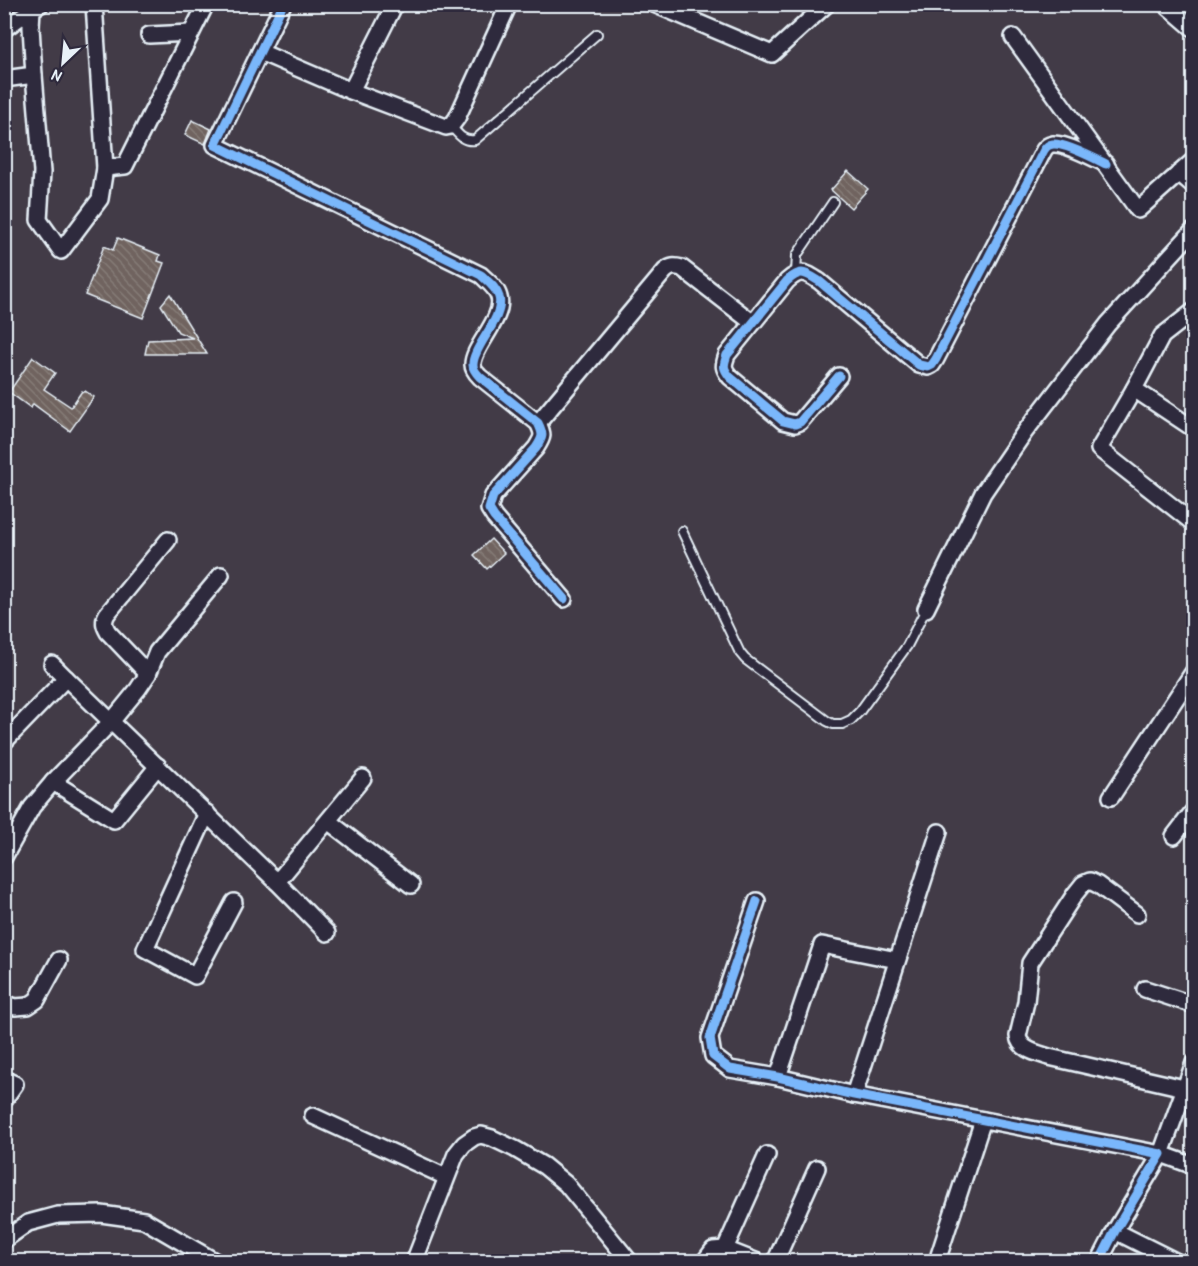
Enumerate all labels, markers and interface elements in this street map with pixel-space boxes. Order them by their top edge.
north arrow [33,33,93,93]
text: N [47,65,65,88]

